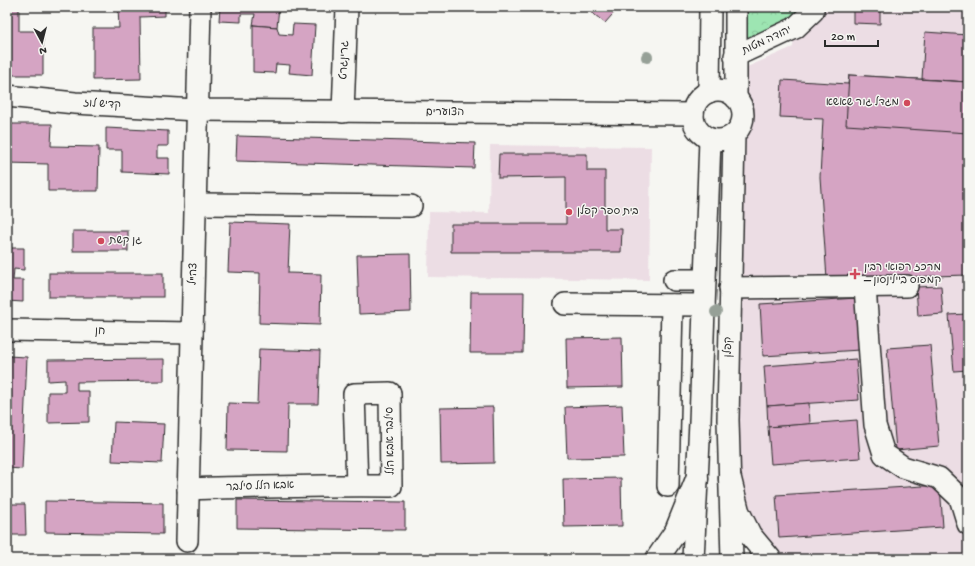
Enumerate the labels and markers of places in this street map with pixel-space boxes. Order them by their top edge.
place label: מגדל גור שאשא [826,95,899,109]
marker: מגדל גור שאשא [902,98,912,108]
place label: בית ספר קפלן [577,204,639,218]
marker: בית ספר קפלן [564,207,574,217]
place label: גן קשת [108,235,142,247]
marker: גן קשת [96,236,106,246]
place label: מרכז רפואי רבין – קמפוס ביילינסון [863,262,941,287]
marker: מרכז רפואי רבין – קמפוס ביילינסון [849,268,861,280]

